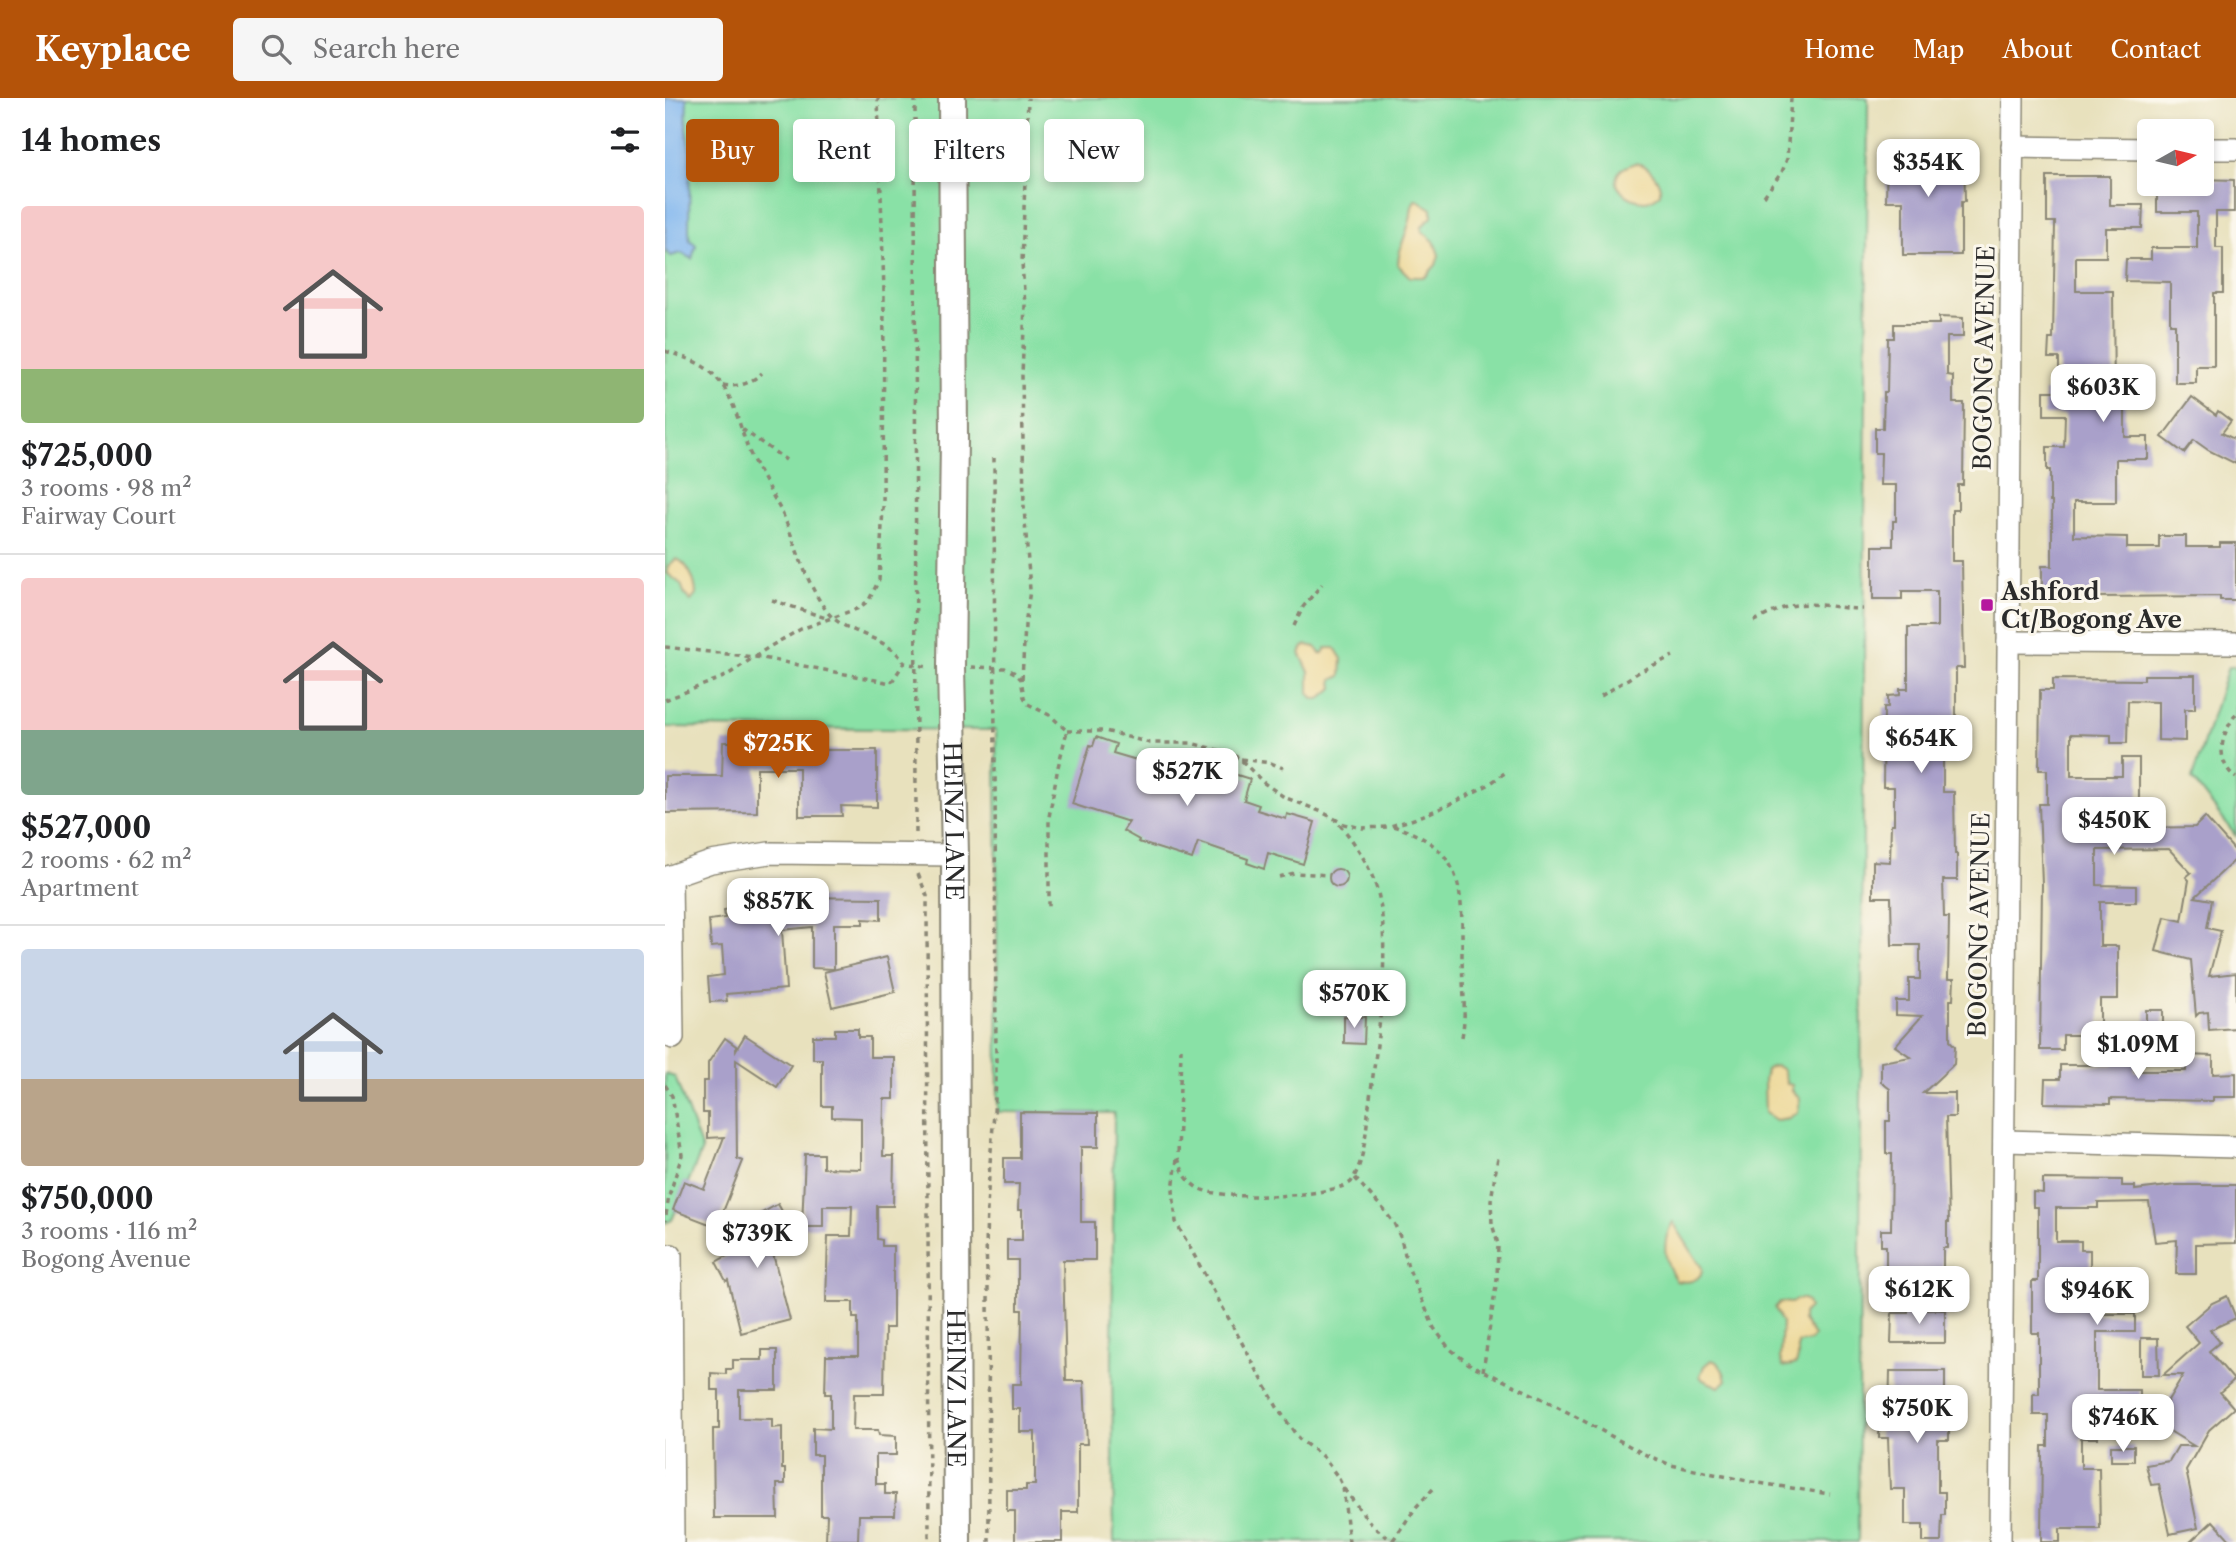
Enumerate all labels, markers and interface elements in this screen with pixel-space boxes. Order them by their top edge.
search box [233,18,723,81]
text: Keyplace [35,29,191,70]
icon: search [257,30,295,68]
text: Search here [313,33,460,65]
text: Home [1804,35,1875,64]
text: Map [1913,35,1964,64]
text: About [2002,35,2073,64]
text: Contact [2111,35,2201,64]
chip: Buy [686,119,779,182]
chip: Rent [793,119,895,182]
chip: Filters [909,119,1030,182]
chip: New [1044,119,1144,182]
north arrow [2137,119,2214,196]
map controls [2137,119,2214,196]
icon: filters [606,121,644,159]
text: 14 homes [21,122,161,159]
pin: $354K [1879,140,1977,199]
text: $354K [1893,148,1963,176]
street label: BOGONG AVENUE [1968,245,2000,471]
icon: home [270,251,396,377]
pin: $603K [2054,364,2152,424]
text: $603K [2067,373,2139,401]
text: $725,000 [21,437,153,474]
text: 3 rooms · 98 m² [21,474,192,502]
text: Fairway Court [21,502,176,530]
place label: Ashford Ct/Bogong Ave [2000,577,2182,634]
marker: Ashford Ct/Bogong Ave [1979,597,1995,613]
icon: home [270,623,396,749]
pin: $654K [1872,716,1970,775]
pin: $725K [729,720,827,780]
text: $654K [1885,724,1957,752]
text: $725K [743,729,813,757]
street label: HEINZ LANE [938,741,970,900]
pin: $527K [1138,748,1236,808]
text: $527K [1152,757,1222,785]
pin: $450K [2065,798,2163,857]
text: $450K [2078,806,2150,834]
text: $527,000 [21,809,151,846]
street label: BOGONG AVENUE [1963,812,1995,1038]
text: 2 rooms · 62 m² [21,846,192,874]
text: Apartment [21,874,139,902]
pin: $857K [729,878,827,938]
text: $857K [743,887,813,915]
pin: $570K [1305,970,1403,1030]
text: $570K [1319,979,1389,1007]
icon: home [270,994,396,1120]
pin: $1.09M [2081,1021,2195,1081]
text: $1.09M [2097,1030,2179,1058]
text: $750,000 [21,1180,154,1217]
pin: $739K [708,1210,806,1270]
text: 3 rooms · 116 m² [21,1217,197,1245]
text: $739K [722,1219,792,1247]
text: Bogong Avenue [21,1245,191,1273]
pin: $612K [1870,1266,1968,1326]
pin: $946K [2048,1268,2146,1327]
text: $612K [1885,1275,1953,1303]
text: $946K [2061,1276,2133,1304]
street label: HEINZ LANE [942,1309,971,1467]
pin: $750K [1868,1386,1966,1445]
text: $750K [1882,1394,1952,1422]
pin: $746K [2074,1394,2172,1454]
text: $746K [2088,1403,2158,1431]

